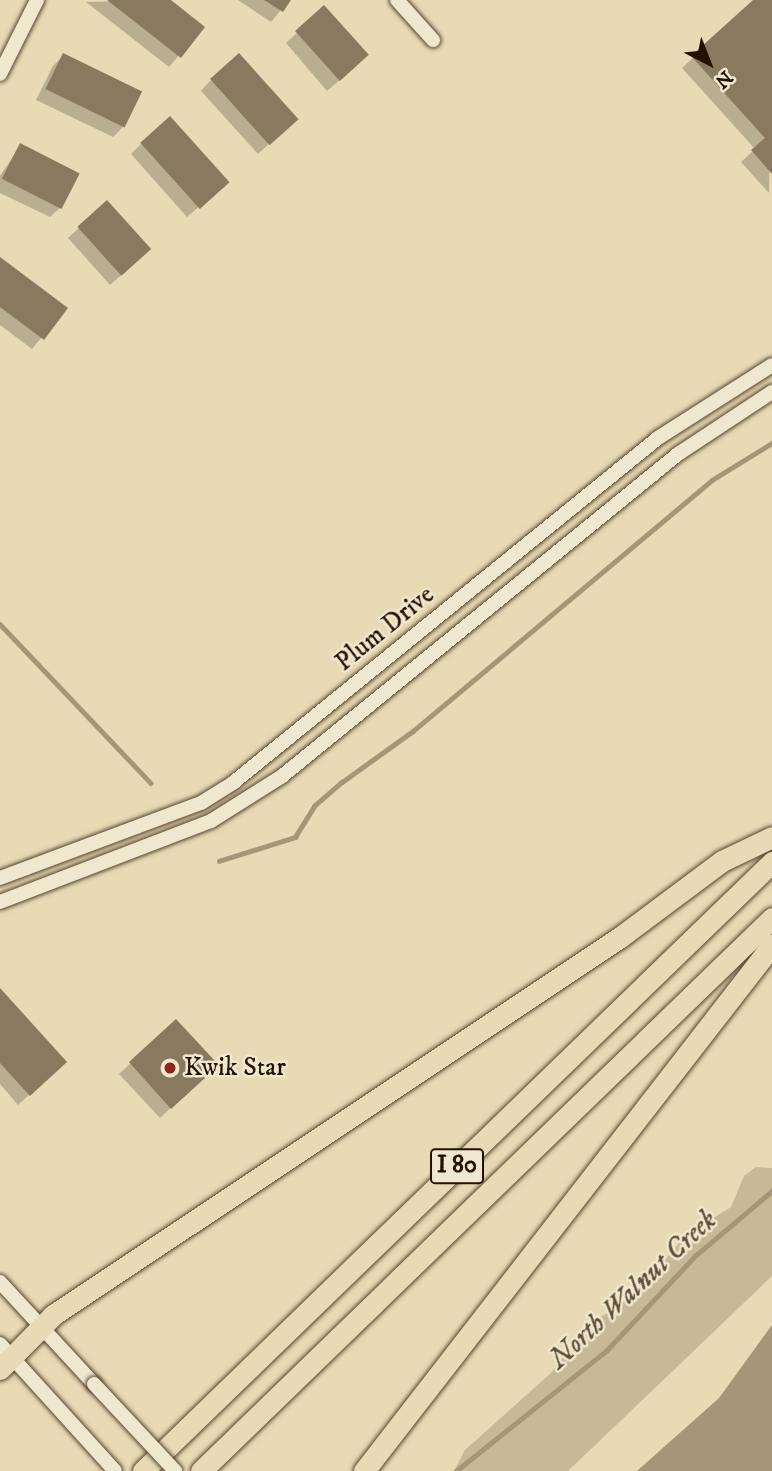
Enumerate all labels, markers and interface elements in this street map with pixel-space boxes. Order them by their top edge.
north arrow [674,28,744,98]
text: N [710,65,737,93]
street label: Plum Drive [329,580,441,678]
place label: Kwik Star [184,1052,286,1084]
marker: Kwik Star [162,1060,178,1076]
road number: I 80 [429,1146,485,1186]
water label: North Walnut Creek [542,1204,724,1376]

